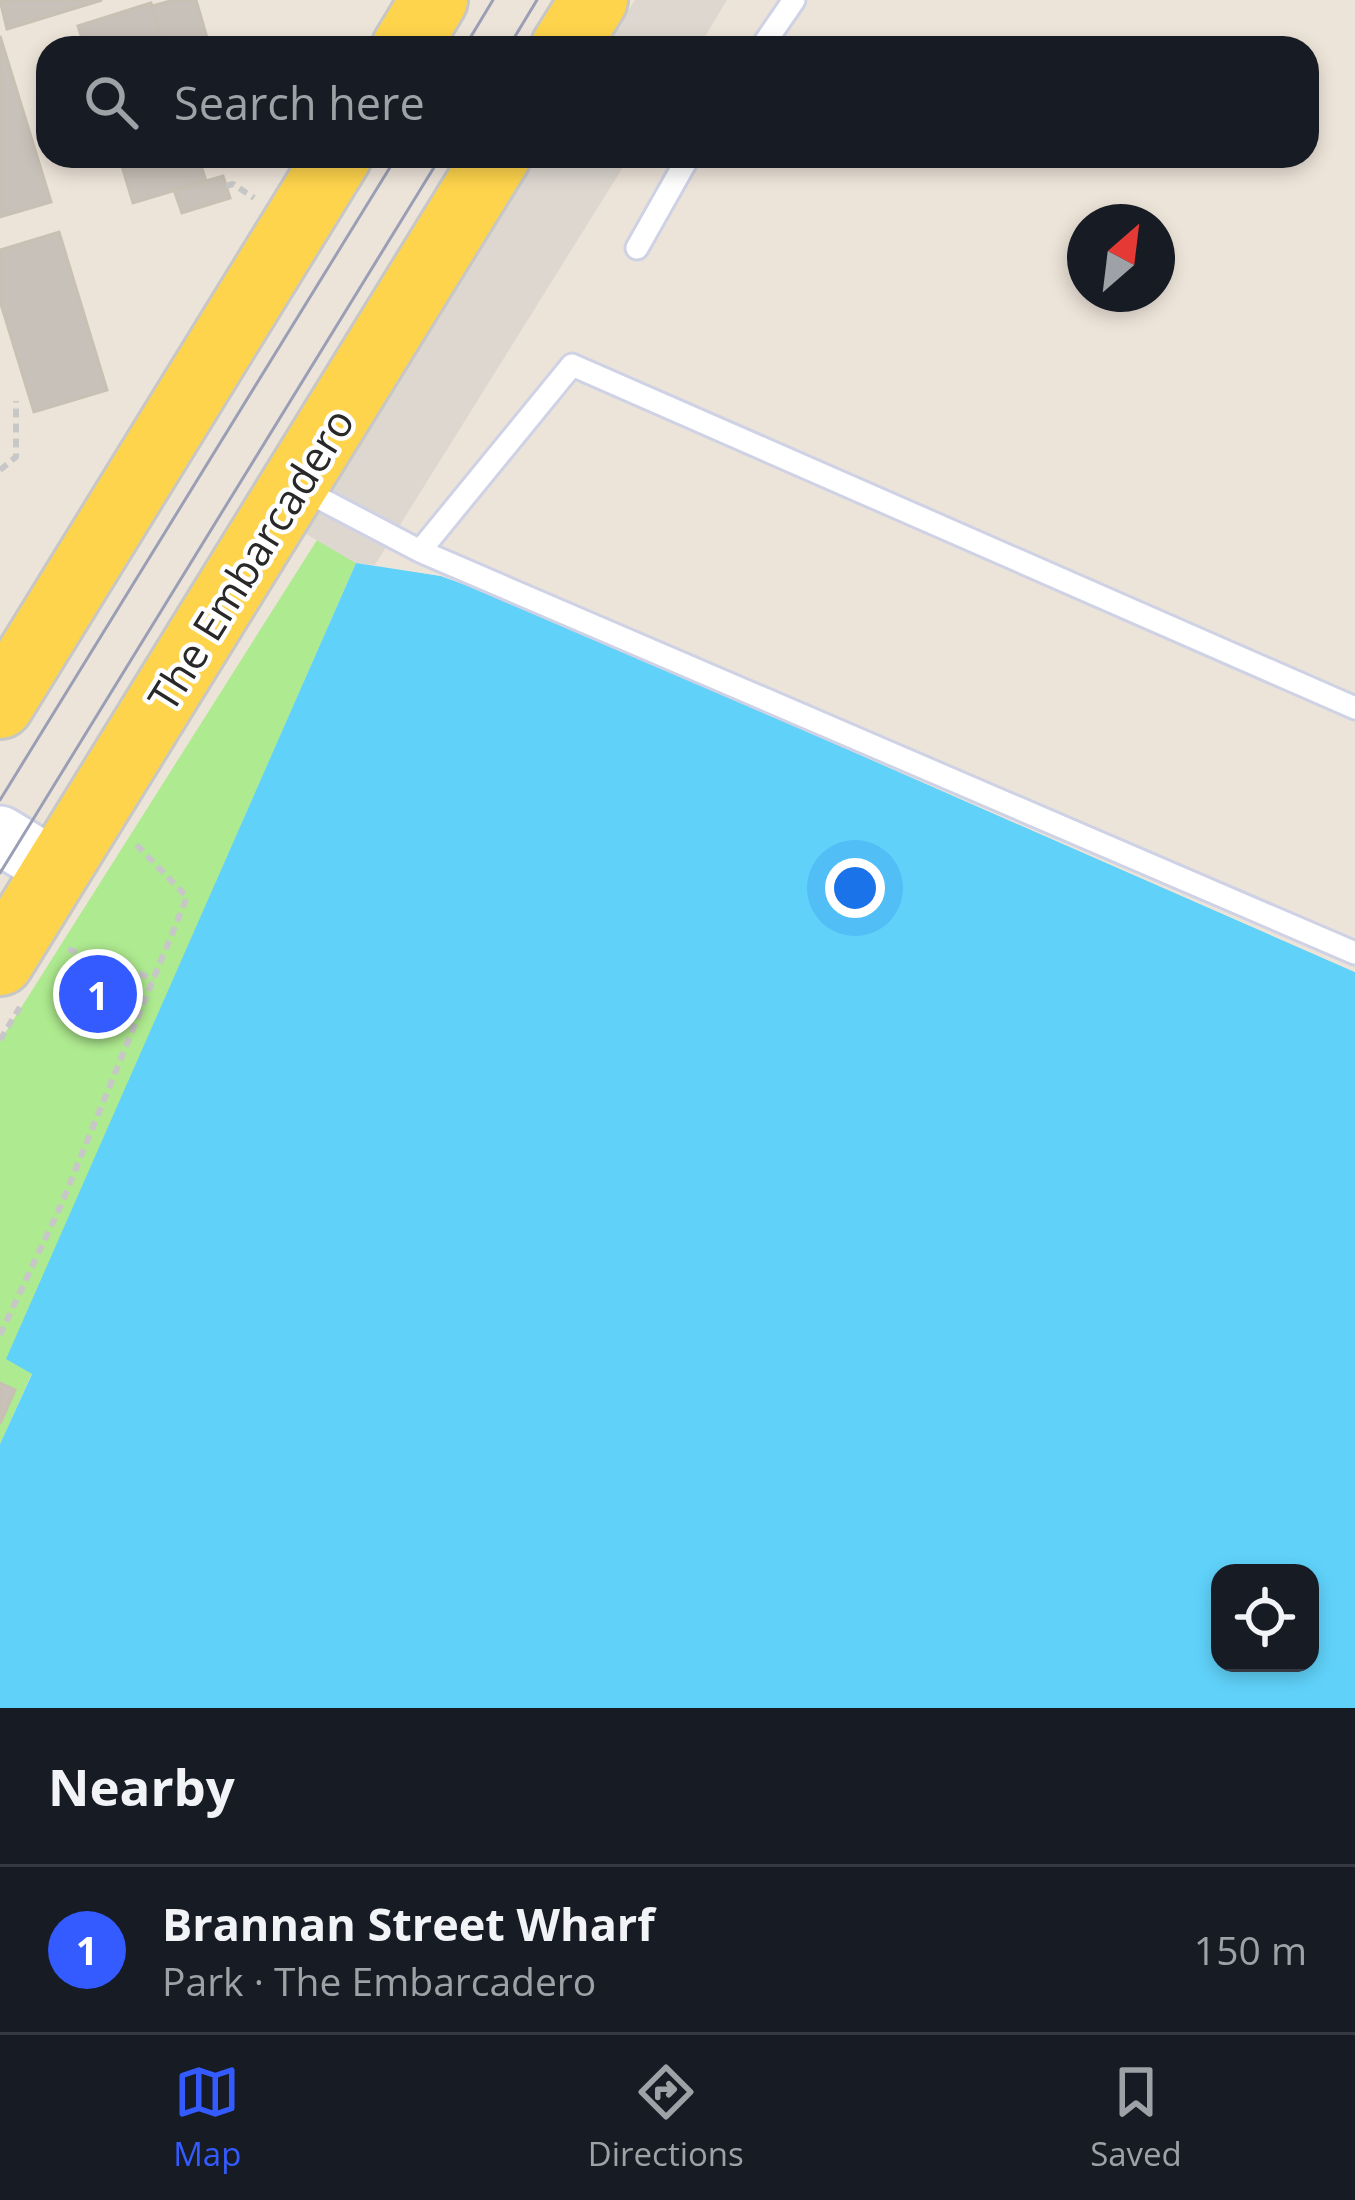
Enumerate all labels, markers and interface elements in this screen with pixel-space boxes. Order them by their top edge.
search box [36,36,1319,168]
icon: search [78,69,144,135]
text: Search here [174,72,425,133]
north arrow [1067,204,1175,312]
street label: The Embarcadero [134,397,366,721]
your location [825,858,885,918]
pin: 1 [59,949,137,1039]
map controls [1211,1564,1319,1672]
button: locate [1211,1564,1319,1672]
text: Nearby [48,1751,235,1821]
text: Brannan Street Wharf [162,1893,655,1954]
text: 1 [76,1923,98,1976]
text: 150 m [1194,1923,1307,1976]
text: Park · The Embarcadero [162,1954,596,2007]
tab: Map [173,2059,241,2176]
tab: Directions [588,2059,744,2176]
tab: Saved [1090,2059,1182,2176]

